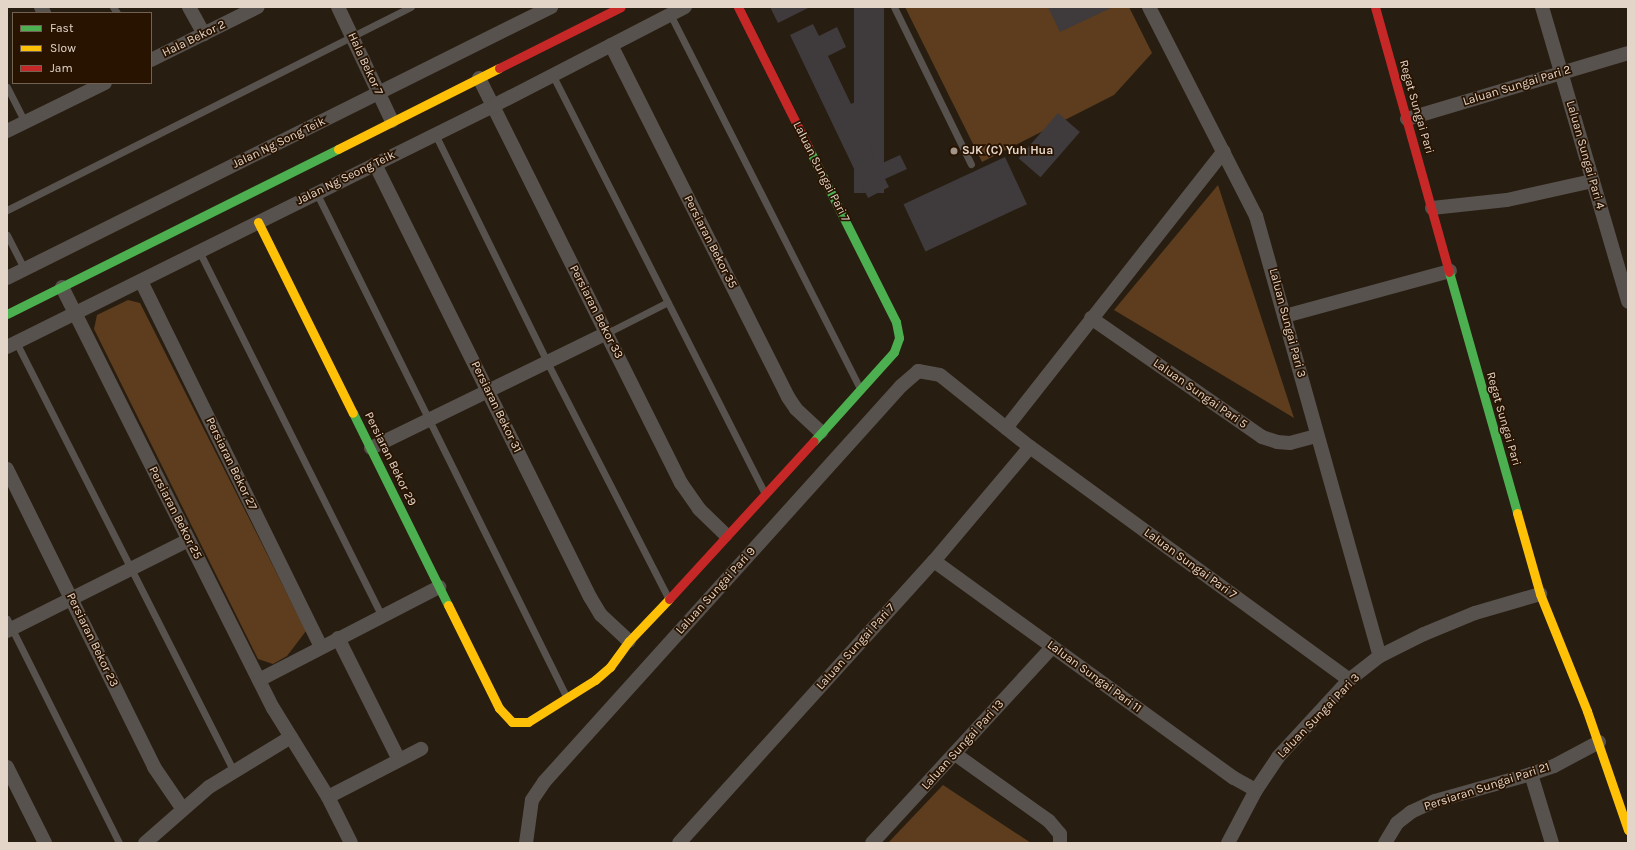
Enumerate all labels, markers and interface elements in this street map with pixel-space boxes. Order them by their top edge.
legend [12,12,152,84]
street label: Hala Bekor 2 [160,18,228,60]
text: Fast [50,21,73,35]
street label: Hala Bekor 7 [344,31,386,97]
text: Slow [50,41,76,55]
street label: Regat Sungai Pari [1396,58,1436,156]
text: Jam [50,61,73,75]
street label: Laluan Sungai Pari 2 [1461,63,1573,109]
street label: Laluan Sungai Pari 4 [1563,99,1607,211]
street label: Jalan Ng Song Teik [230,114,328,172]
street label: Laluan Sungai Pari 7 [789,119,853,225]
place label: SJK (C) Yuh Hua [962,144,1053,158]
marker: SJK (C) Yuh Hua [949,146,959,156]
street label: Jalan Ng Seong Teik [294,148,398,208]
street label: Persiaran Bekor 35 [680,193,740,291]
street label: Persiaran Bekor 33 [566,263,626,361]
street label: Laluan Sungai Pari 3 [1266,267,1308,379]
street label: Laluan Sungai Pari 5 [1150,356,1250,432]
street label: Persiaran Bekor 31 [468,359,524,455]
street label: Regat Sungai Pari [1483,370,1523,468]
street label: Persiaran Bekor 29 [361,410,419,508]
street label: Persiaran Bekor 27 [202,415,260,513]
street label: Persiaran Bekor 25 [145,464,205,562]
street label: Laluan Sungai Pari 7 [1141,526,1239,602]
street label: Laluan Sungai Pari 9 [673,545,759,637]
street label: Persiaran Bekor 23 [63,591,121,689]
street label: Laluan Sungai Pari 7 [814,601,898,693]
street label: Laluan Sungai Pari 11 [1044,638,1144,716]
street label: Laluan Sungai Pari 3 [1275,671,1363,761]
street label: Laluan Sungai Pari 13 [919,697,1007,793]
street label: Persiaran Sungai Pari 21 [1422,760,1552,814]

